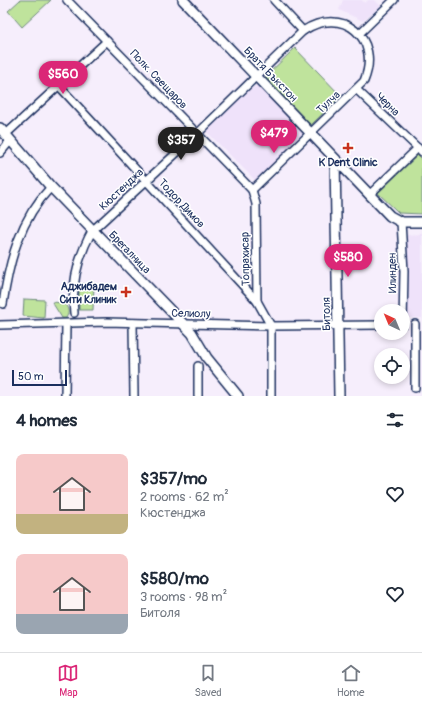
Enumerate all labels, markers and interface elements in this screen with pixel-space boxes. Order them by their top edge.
street label: Братя Бъкстон [241,44,300,105]
street label: Полк. Свещаров [127,47,190,112]
pin: $560 [39,61,87,95]
text: $560 [48,66,78,82]
street label: Тулча [314,88,343,116]
street label: Черна [373,90,402,119]
pin: $479 [250,120,298,154]
text: $479 [260,125,288,141]
pin: $357 [157,127,205,161]
text: $357 [167,132,195,148]
marker: K Dent Clinic [342,142,354,154]
place label: K Dent Clinic [318,156,378,169]
street label: Кюстенджа [97,166,146,213]
street label: Тодор Димов [156,176,208,231]
street label: Брегалница [106,228,153,276]
street label: Топрахисар [239,232,252,286]
pin: $580 [324,244,372,278]
text: $580 [333,249,363,265]
street label: Илинден [386,253,399,293]
place label: Аджибадем Сити Клиник [59,280,117,306]
marker: Аджибадем Сити Клиник [120,286,132,298]
street label: Битоля [320,297,333,331]
north arrow [374,304,410,340]
map controls [374,304,410,384]
street label: Селиолу [171,307,211,320]
button: locate [374,348,410,384]
scale bar [12,368,67,387]
text: 50 m [18,370,44,383]
icon: filters [384,409,406,431]
text: 4 homes [16,410,77,431]
text: $357/mo [140,468,207,489]
icon: home [48,470,96,518]
icon: heart [384,483,406,505]
text: 2 rooms · 62 m² [140,489,229,505]
text: Кюстенджа [140,505,206,521]
text: $580/mo [140,568,209,589]
icon: home [48,570,96,618]
icon: heart [384,583,406,605]
text: 3 rooms · 98 m² [140,589,227,605]
text: Битоля [140,605,180,621]
tab: Map [57,662,79,699]
tab: Saved [194,662,222,699]
tab: Home [337,662,364,699]

